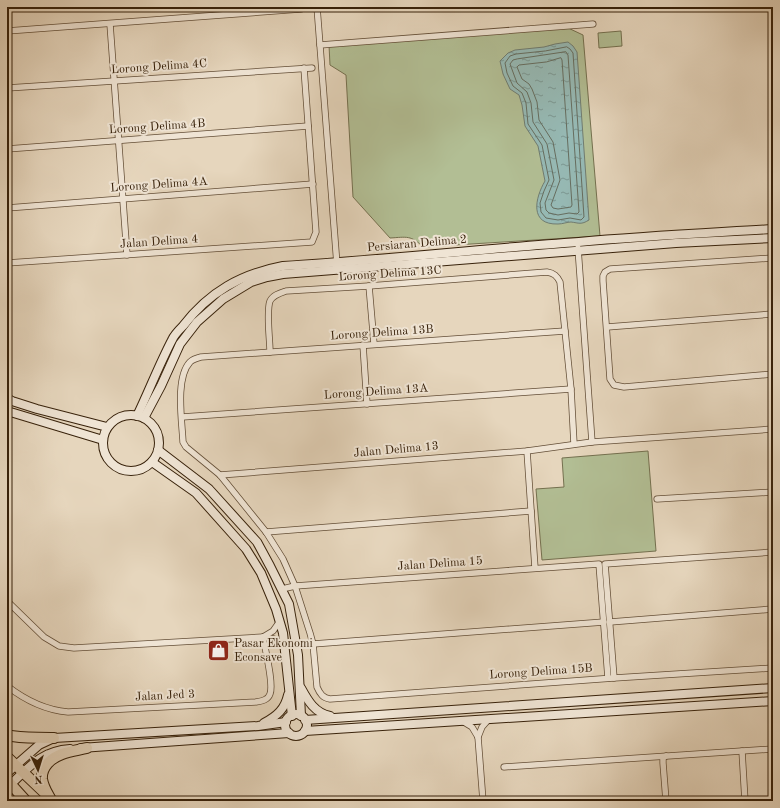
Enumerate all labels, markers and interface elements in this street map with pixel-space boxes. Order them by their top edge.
street label: Lorong Delima 4C [111,58,207,76]
street label: Lorong Delima 4B [108,118,206,136]
street label: Lorong Delima 4A [110,176,208,194]
street label: Jalan Delima 4 [119,233,199,251]
street label: Persiaran Delima 2 [367,234,467,254]
street label: Lorong Delima 13C [338,264,442,284]
street label: Lorong Delima 13B [330,323,434,343]
street label: Lorong Delima 13A [323,382,429,402]
street label: Jalan Delima 13 [353,440,439,460]
street label: Jalan Delima 15 [397,554,483,573]
shop icon: Pasar Ekonomi Econsave [206,638,232,664]
place label: Pasar Ekonomi Econsave [234,638,313,664]
street label: Lorong Delima 15B [489,661,593,682]
street label: Jalan Jed 3 [135,688,195,704]
north arrow [18,750,58,790]
text: N [33,773,43,784]

